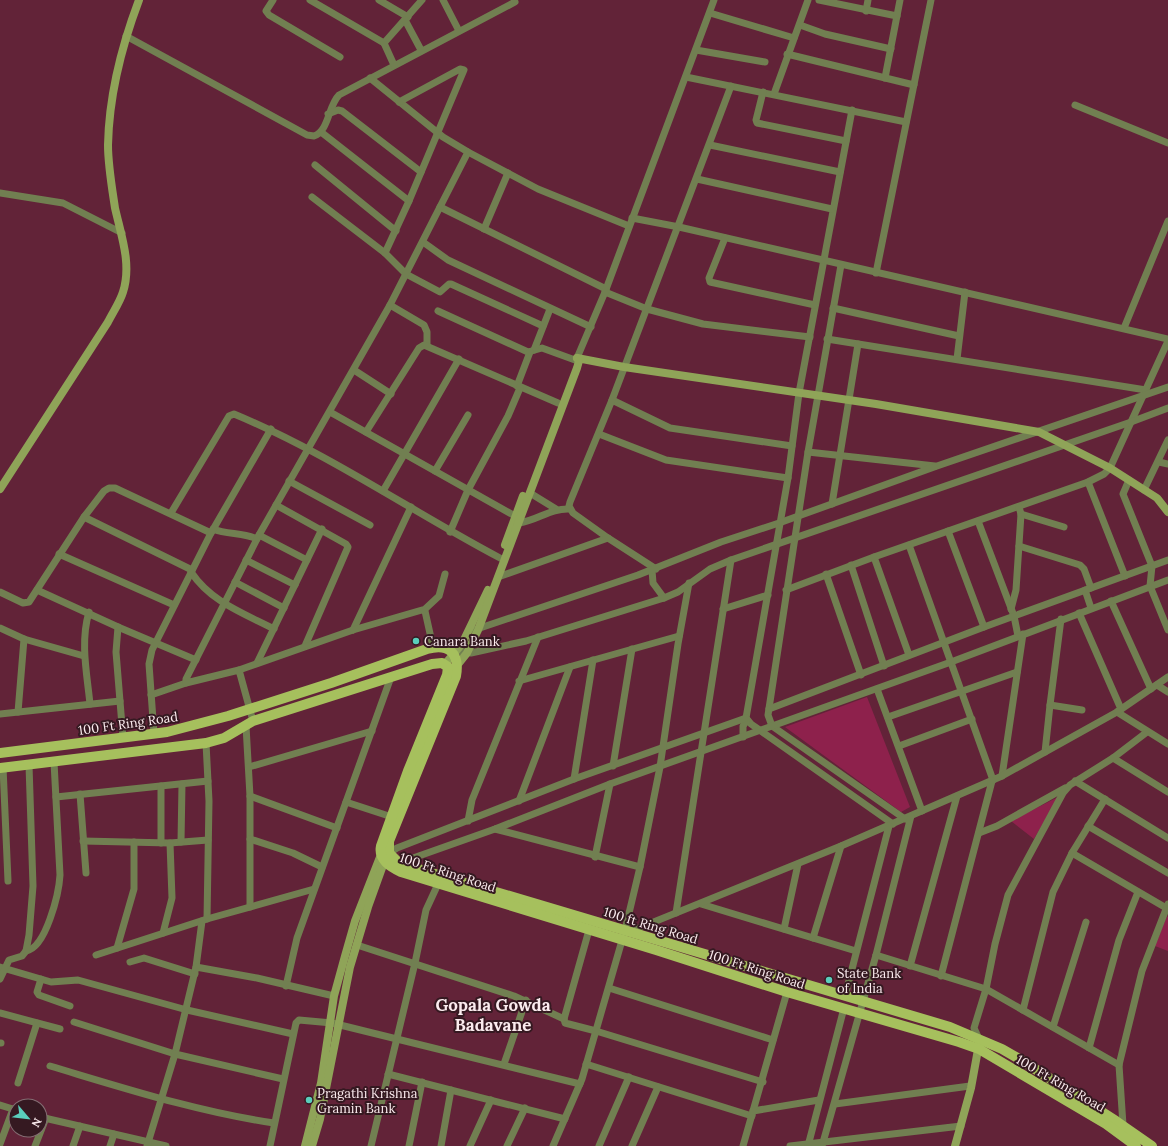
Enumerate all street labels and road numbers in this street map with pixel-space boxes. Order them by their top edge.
street label: 100 Ft Ring Road [77,708,179,739]
street label: 100 Ft Ring Road [397,849,498,896]
street label: 100 ft Ring Road [602,903,700,948]
street label: 100 Ft Ring Road [706,946,807,993]
street label: 100 Ft Ring Road [1013,1051,1109,1116]

